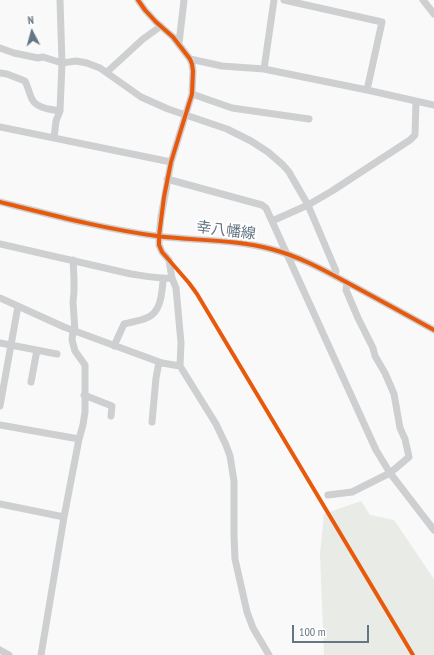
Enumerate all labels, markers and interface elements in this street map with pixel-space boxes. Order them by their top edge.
north arrow [12,12,52,52]
text: N [27,13,34,27]
street label: 幸八幡線 [195,218,257,244]
scale bar [294,617,371,643]
text: 100 m [299,624,326,639]

